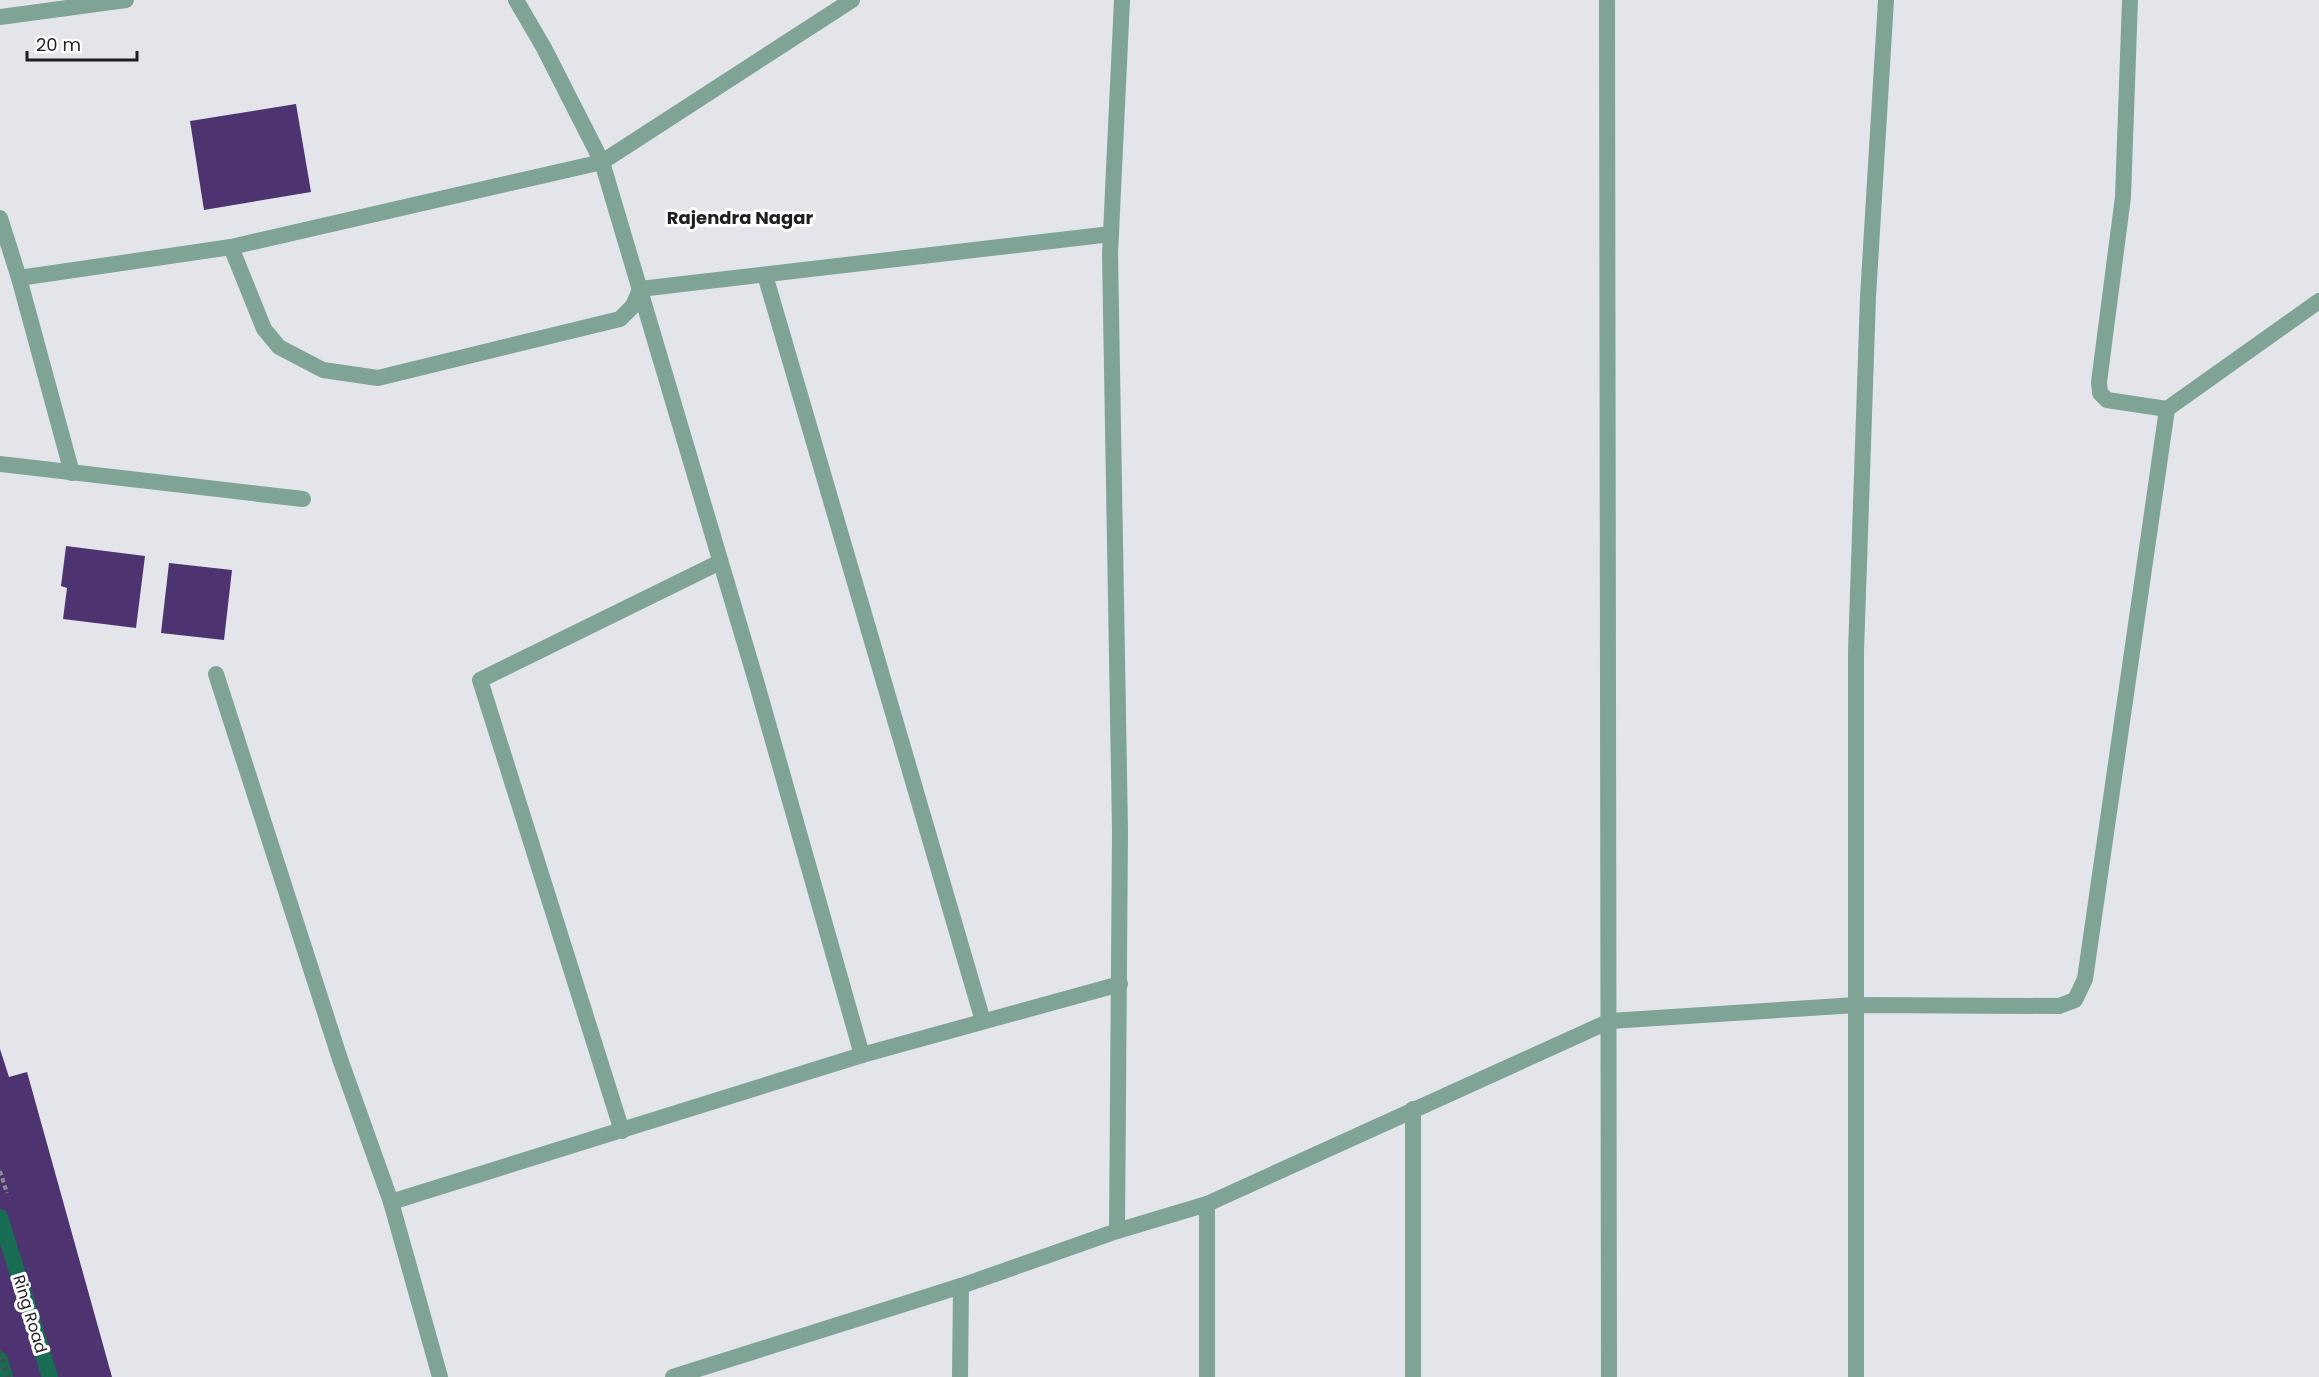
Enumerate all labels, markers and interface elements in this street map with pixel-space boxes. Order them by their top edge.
scale bar [27,24,136,62]
text: 20 m [36,32,81,57]
district label: Rajendra Nagar [667,205,813,230]
street label: Ring Road [7,1272,53,1356]

